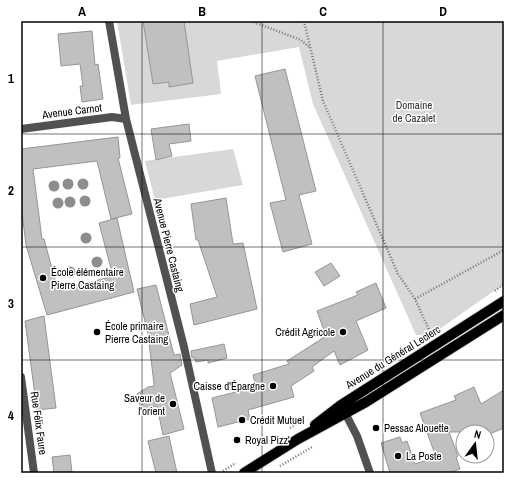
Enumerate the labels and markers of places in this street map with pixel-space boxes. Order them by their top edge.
place label: École élémentaire Pierre Castaing [51,265,124,292]
marker: École élémentaire Pierre Castaing [38,273,48,283]
place label: École primaire Pierre Castaing [105,319,168,346]
place label: Crédit Agricole [275,325,335,339]
marker: École primaire Pierre Castaing [92,327,102,337]
marker: Crédit Agricole [338,327,348,337]
place label: Caisse d'Épargne [194,379,265,393]
marker: Caisse d'Épargne [268,381,278,391]
place label: Saveur de l'orient [124,391,165,418]
marker: Saveur de l'orient [168,399,178,409]
place label: Crédit Mutuel [250,413,304,427]
marker: Crédit Mutuel [237,415,247,425]
place label: Pessac Alouette [384,421,449,435]
marker: Pessac Alouette [371,423,381,433]
place label: Royal Pizz' [245,433,290,447]
marker: Royal Pizz' [232,435,242,445]
place label: La Poste [406,449,442,463]
marker: La Poste [393,451,403,461]

